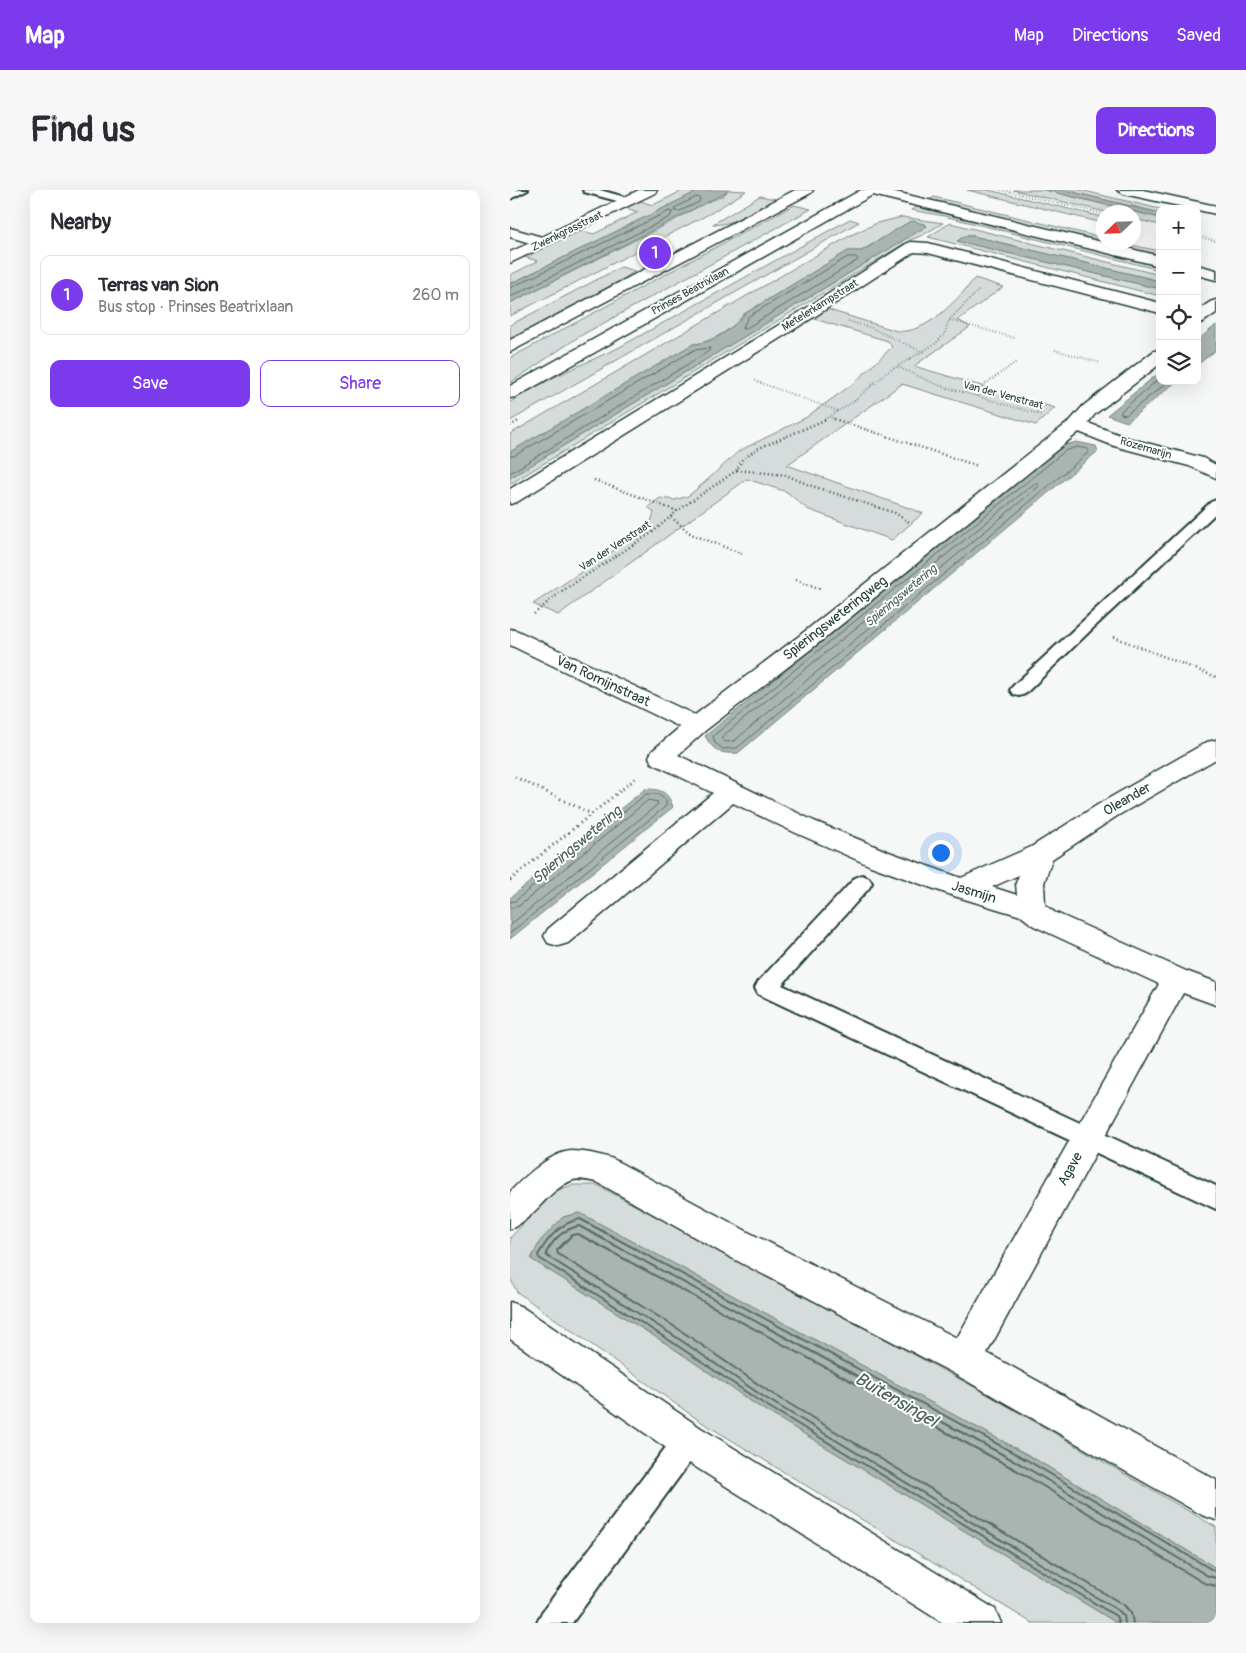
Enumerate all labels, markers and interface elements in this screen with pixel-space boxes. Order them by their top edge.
text: Map [25,21,65,50]
text: Map [1014,24,1044,47]
text: Directions [1072,24,1148,47]
text: Saved [1176,24,1221,47]
button: Directions [1096,107,1216,154]
text: Find us [30,108,135,152]
north arrow [1096,205,1141,250]
map controls [1156,205,1201,385]
button: + [1156,205,1201,250]
street label: Zwenkgrasstraat [529,208,605,254]
text: Nearby [50,209,111,236]
pin: 1 [639,234,671,272]
button: − [1156,250,1201,295]
street label: Prinses Beatrixlaan [649,264,731,318]
text: Terras van Sion [98,273,219,297]
street label: Metelerkampstraat [779,276,861,334]
text: 1 [64,285,70,305]
text: 260 m [412,285,459,305]
button: locate [1156,295,1201,340]
text: Bus stop · Prinses Beatrixlaan [98,297,293,317]
button: layers [1156,340,1201,385]
button: Save [50,360,250,407]
button: Share [260,360,460,407]
street label: Van der Venstraat [961,378,1045,412]
street label: Rozemarijn [1119,434,1173,462]
street label: Van der Venstraat [577,518,654,574]
water label: Spieringswetering [862,561,941,630]
street label: Spieringsweteringweg [780,572,890,664]
street label: Van Romijnstraat [553,652,653,710]
street label: Oleander [1100,779,1154,819]
water label: Spieringswetering [528,801,627,888]
your location [928,840,954,866]
street label: Jasmijn [950,877,998,907]
street label: Agave [1054,1149,1086,1189]
water label: Buitensingel [851,1367,943,1434]

